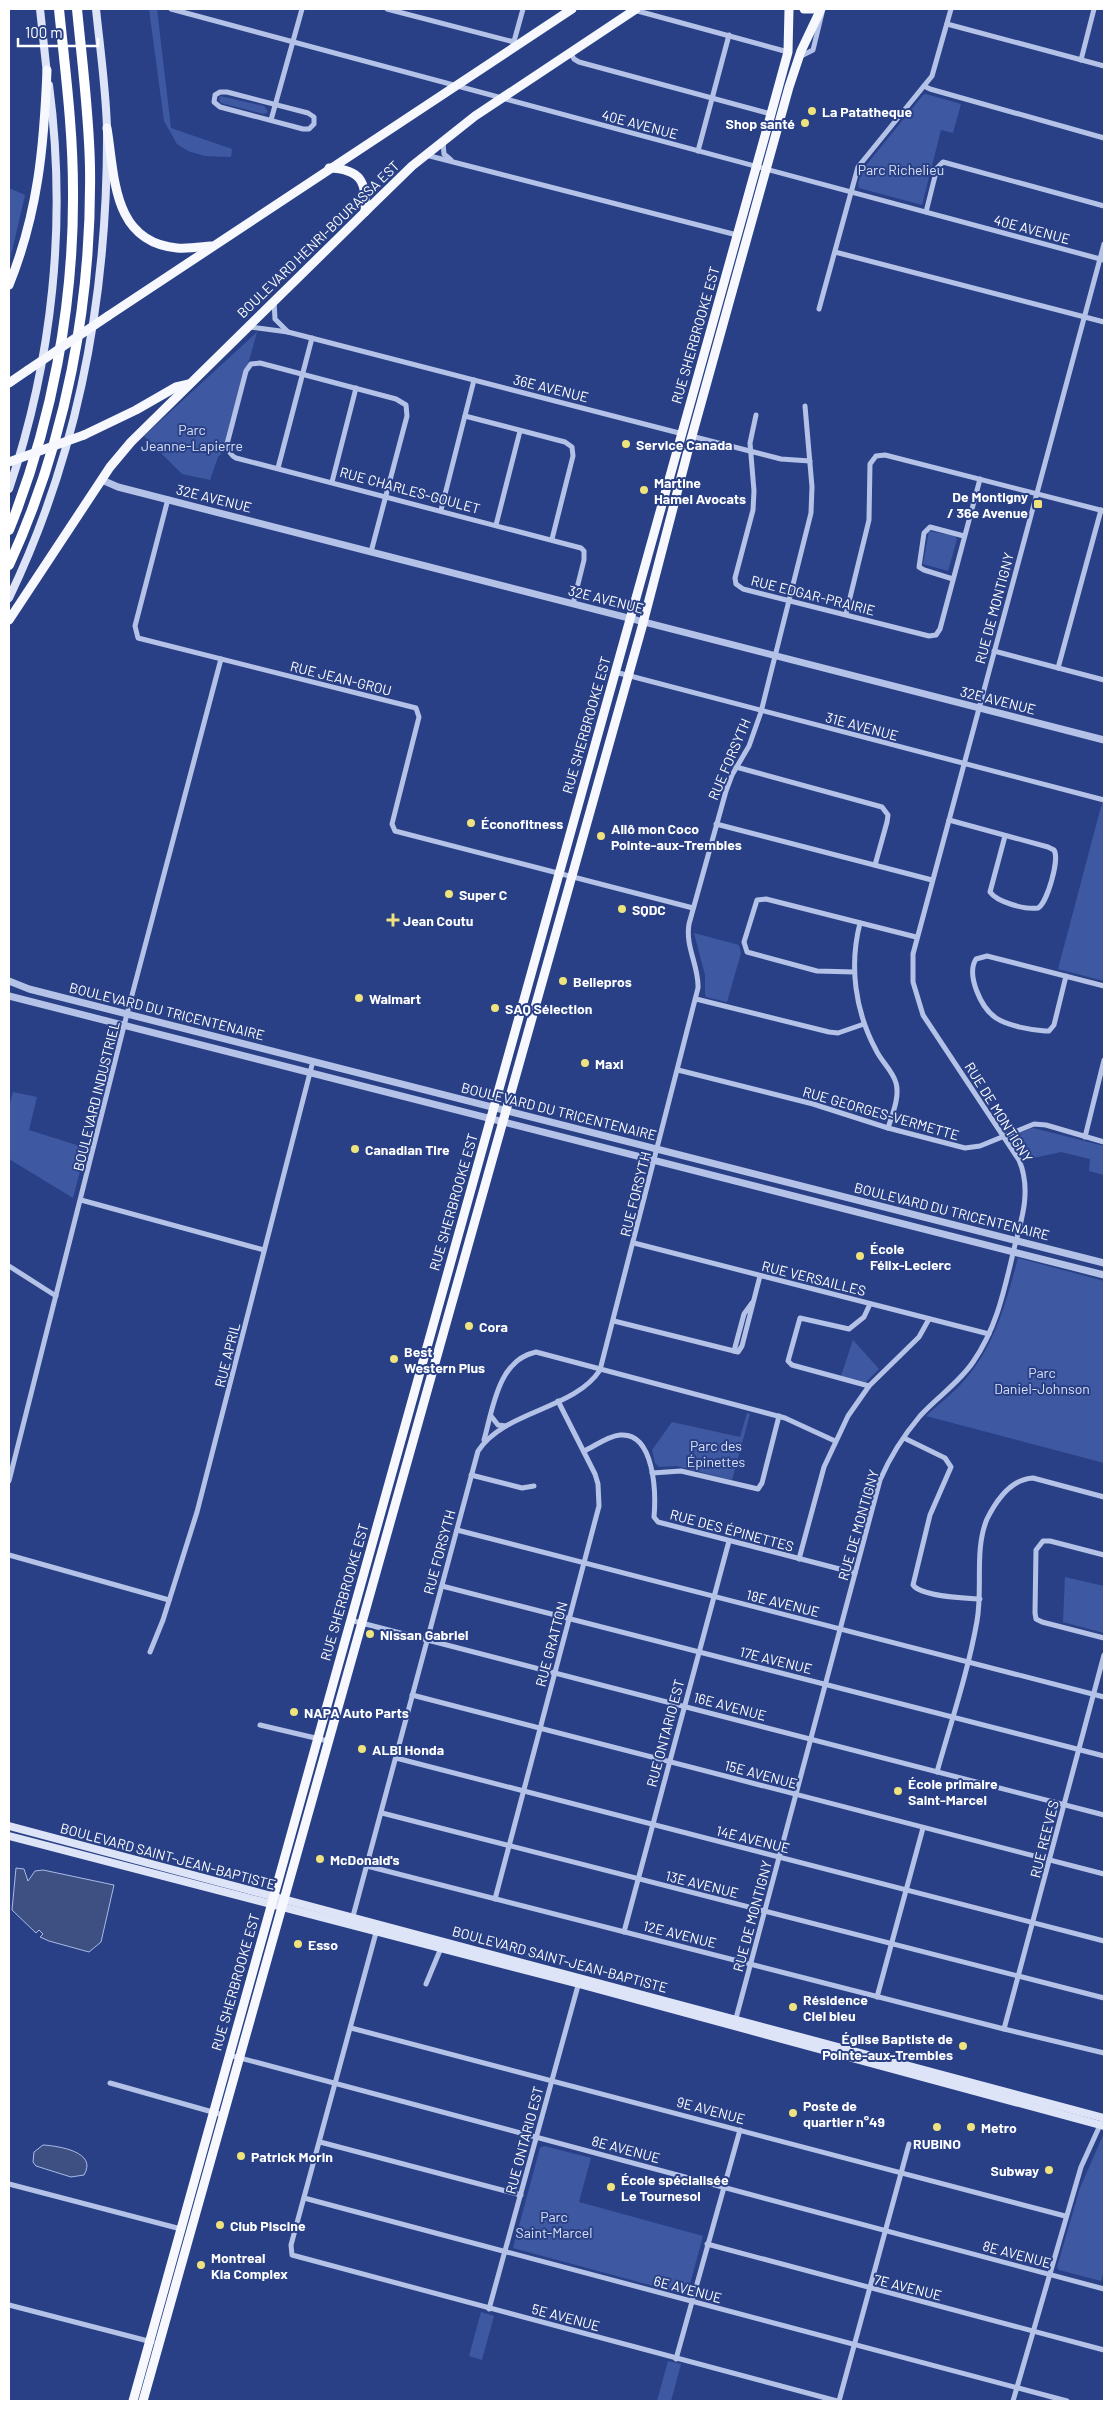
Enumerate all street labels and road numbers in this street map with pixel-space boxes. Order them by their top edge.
street label: 40E AVENUE [600,106,680,142]
street label: BOULEVARD HENRI-BOURASSA EST [233,157,403,321]
street label: 40E AVENUE [992,211,1072,247]
street label: RUE SHERBROOKE EST [667,264,723,406]
street label: 36E AVENUE [512,370,590,406]
street label: RUE CHARLES-GOULET [338,463,482,517]
street label: 32E AVENUE [174,480,254,516]
street label: RUE DE MONTIGNY [971,550,1017,666]
street label: RUE EDGAR-PRAIRIE [749,571,877,619]
street label: 32E AVENUE [566,581,646,617]
street label: RUE SHERBROOKE EST [558,654,614,796]
street label: RUE JEAN-GROU [289,657,393,699]
street label: 32E AVENUE [958,682,1038,718]
street label: 31E AVENUE [824,708,900,744]
street label: RUE FORSYTH [704,716,754,802]
street label: BOULEVARD DU TRICENTENAIRE [68,978,266,1044]
street label: BOULEVARD INDUSTRIEL [69,1019,123,1173]
street label: RUE DE MONTIGNY [961,1059,1037,1165]
street label: BOULEVARD DU TRICENTENAIRE [460,1078,658,1144]
street label: RUE GEORGES-VERMETTE [801,1083,961,1143]
street label: RUE SHERBROOKE EST [425,1131,481,1273]
street label: RUE FORSYTH [616,1150,654,1238]
street label: BOULEVARD DU TRICENTENAIRE [853,1178,1051,1244]
street label: RUE VERSAILLES [760,1257,868,1299]
street label: RUE APRIL [211,1321,243,1389]
street label: RUE DE MONTIGNY [834,1468,882,1582]
street label: RUE DES ÉPINETTES [668,1505,796,1555]
street label: RUE FORSYTH [420,1508,458,1596]
street label: RUE SHERBROOKE EST [316,1521,372,1663]
street label: 18E AVENUE [745,1586,821,1620]
street label: RUE GRATTON [531,1599,571,1689]
street label: 17E AVENUE [738,1643,814,1677]
street label: RUE ONTARIO EST [642,1677,688,1789]
street label: 16E AVENUE [692,1688,768,1724]
street label: 15E AVENUE [723,1756,799,1792]
street label: RUE REEVES [1026,1798,1062,1880]
street label: BOULEVARD SAINT-JEAN-BAPTISTE [59,1819,277,1893]
street label: 14E AVENUE [714,1822,792,1856]
street label: RUE DE MONTIGNY [729,1858,775,1974]
street label: 13E AVENUE [664,1867,740,1901]
street label: RUE SHERBROOKE EST [207,1911,263,2053]
street label: 12E AVENUE [642,1917,718,1951]
street label: BOULEVARD SAINT-JEAN-BAPTISTE [451,1922,669,1996]
street label: RUE ONTARIO EST [501,2084,547,2196]
street label: 9E AVENUE [675,2093,747,2127]
street label: 8E AVENUE [590,2132,662,2166]
street label: 8E AVENUE [981,2237,1053,2271]
street label: 7E AVENUE [872,2270,944,2304]
street label: 6E AVENUE [652,2272,724,2306]
street label: 5E AVENUE [530,2300,602,2334]

